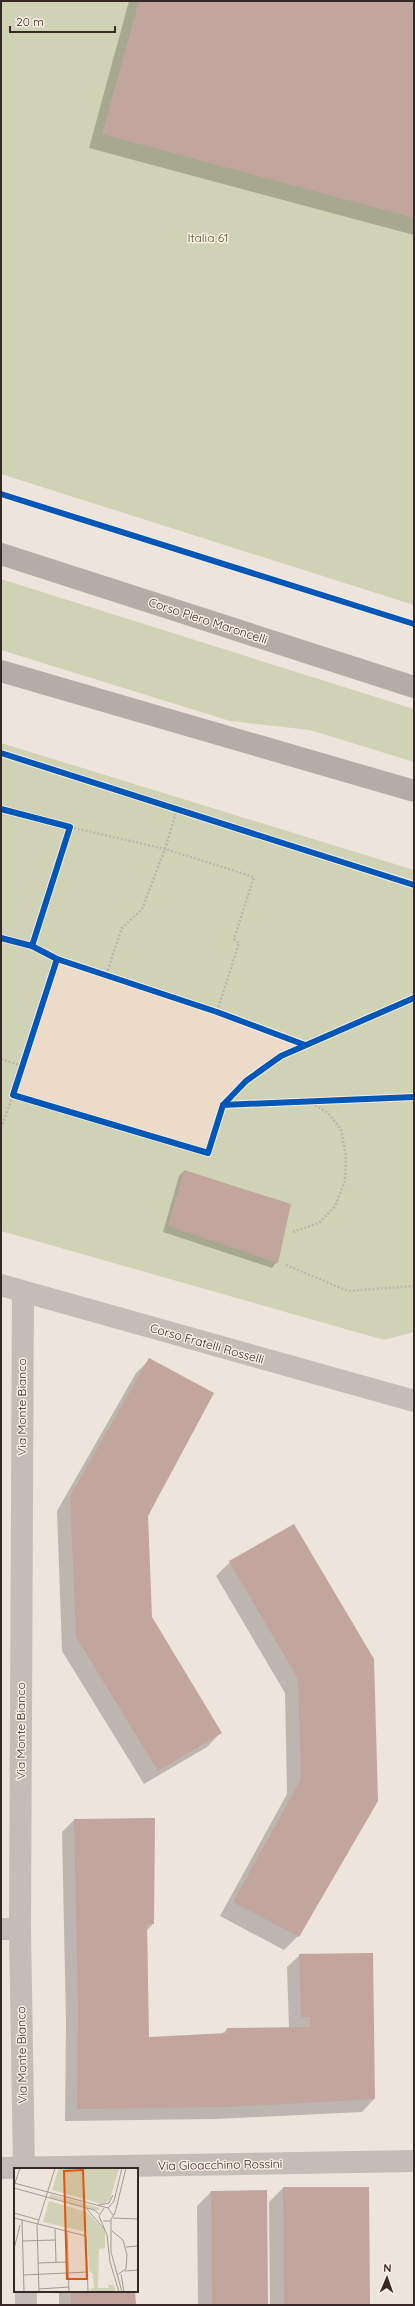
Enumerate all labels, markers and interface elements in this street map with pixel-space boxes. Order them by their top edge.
scale bar [10,8,115,34]
text: 20 m [16,14,44,29]
park label: Italia 61 [187,230,229,245]
street label: Corso Piero Maroncelli [147,594,269,647]
street label: Corso Fratelli Rosselli [148,1320,266,1367]
street label: Via Monte Bianco [14,1358,29,1456]
street label: Via Monte Bianco [13,1682,28,1780]
street label: Via Monte Bianco [13,2006,30,2104]
street label: Via Gioacchino Rossini [158,2156,282,2173]
inset map [14,2168,138,2292]
north arrow [367,2258,407,2298]
text: N [383,2261,392,2275]

